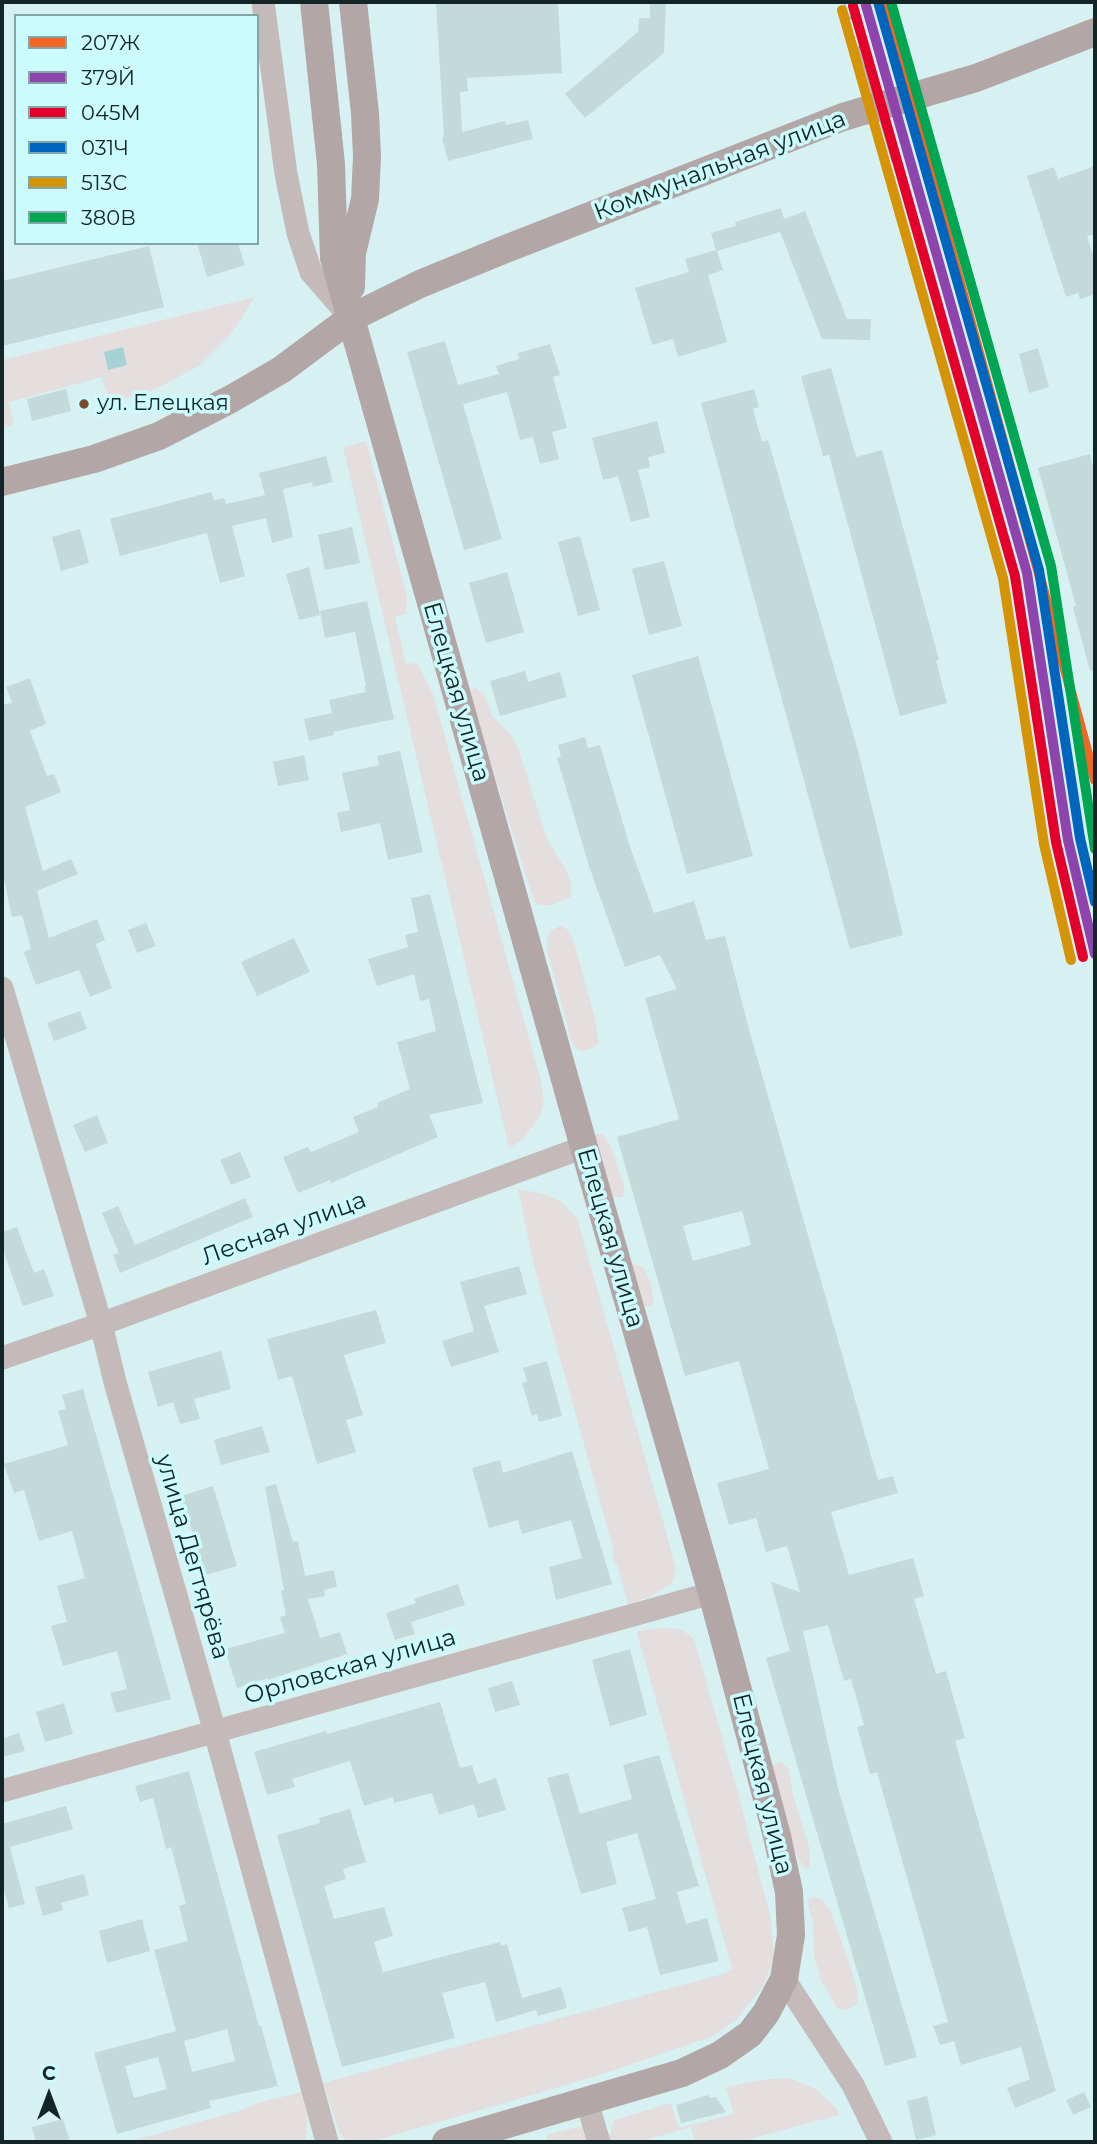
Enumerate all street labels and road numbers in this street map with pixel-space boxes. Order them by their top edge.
street label: Коммунальная улица [590,105,850,227]
street label: Елецкая улица [417,599,495,785]
street label: Елецкая улица [571,1145,649,1331]
street label: Лесная улица [198,1186,370,1272]
street label: улица Дегтярёва [149,1451,235,1663]
street label: Орловская улица [241,1623,459,1711]
street label: Елецкая улица [726,1690,798,1878]

